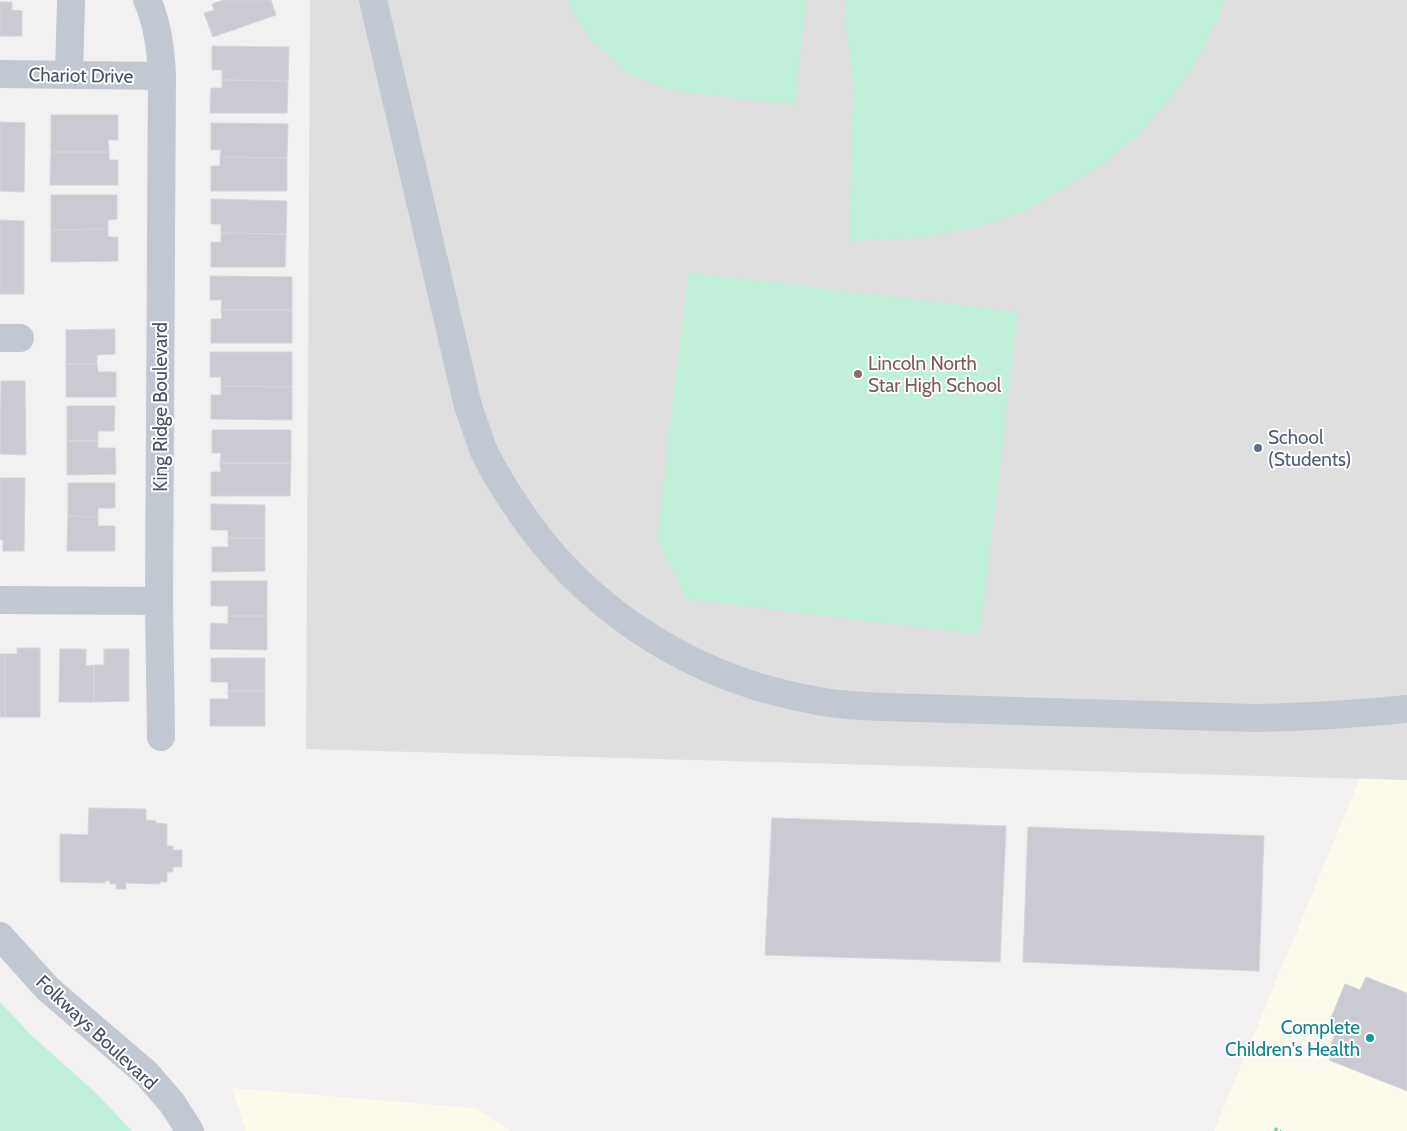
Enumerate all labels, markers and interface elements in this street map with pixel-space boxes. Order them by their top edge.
street label: Chariot Drive [28,63,134,88]
street label: King Ridge Boulevard [149,322,172,492]
place label: Lincoln North Star High School [868,352,1002,397]
marker: Lincoln North Star High School [852,368,864,380]
place label: School (Students) [1268,426,1351,471]
marker: School (Students) [1252,442,1264,454]
street label: Folkways Boulevard [31,970,162,1094]
place label: Complete Children's Health [1225,1016,1360,1061]
marker: Complete Children's Health [1364,1032,1376,1044]

